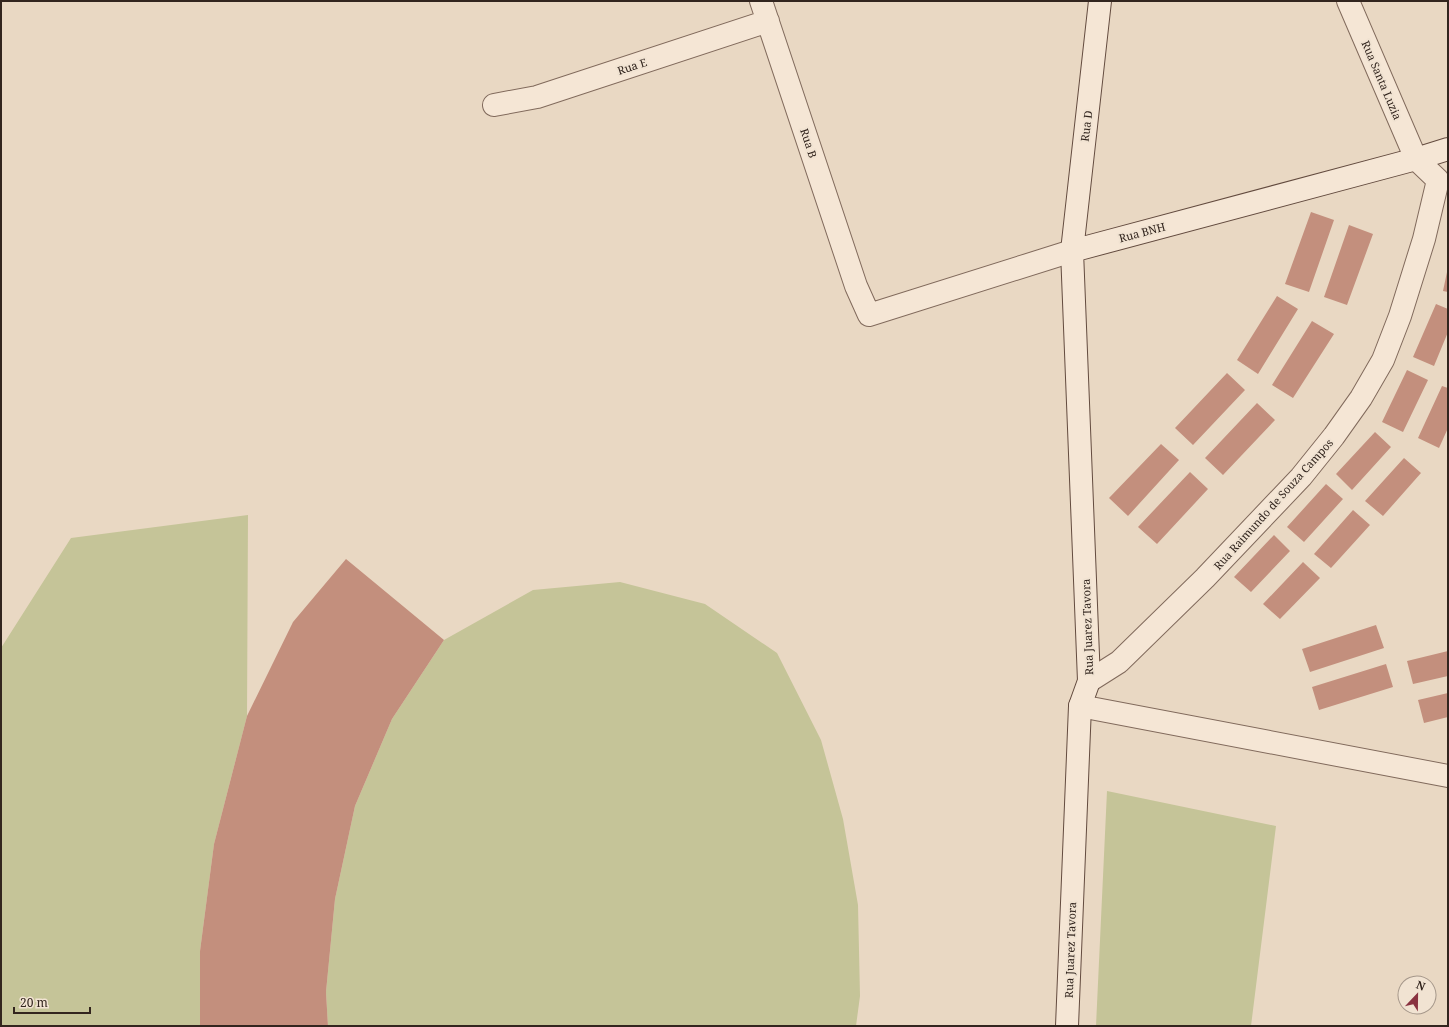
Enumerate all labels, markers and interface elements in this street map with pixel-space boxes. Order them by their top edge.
street label: Rua Santa Luzia [1359,38,1405,122]
street label: Rua E [615,54,649,78]
street label: Rua D [1077,110,1095,142]
street label: Rua B [797,126,821,160]
street label: Rua BNH [1117,219,1167,245]
street label: Rua Raimundo de Souza Campos [1210,435,1336,573]
street label: Rua Juarez Tavora [1078,579,1096,675]
street label: Rua Juarez Tavora [1061,902,1079,998]
north arrow [1397,975,1437,1015]
text: N [1414,977,1428,994]
scale bar [14,989,90,1015]
text: 20 m [20,994,48,1011]

